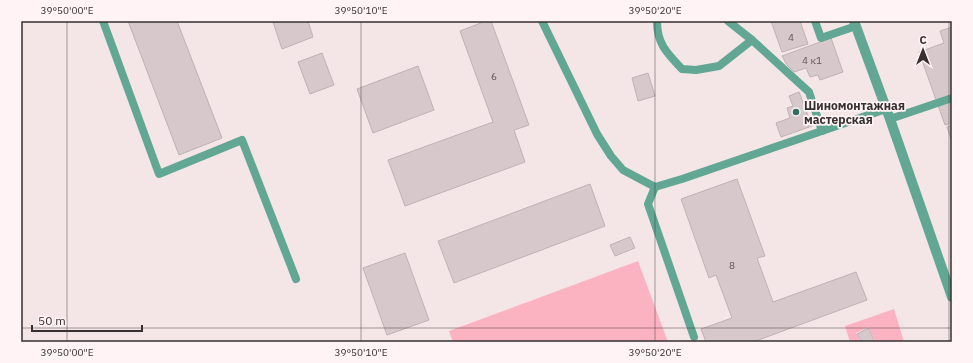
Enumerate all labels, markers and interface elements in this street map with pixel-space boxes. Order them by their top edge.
text: 39°50'00"E [40,4,94,17]
text: 39°50'10"E [334,4,388,17]
text: 39°50'20"E [628,4,682,17]
north arrow [903,30,943,70]
house number: 4 [788,31,794,44]
text: С [919,33,927,47]
house number: 4 к1 [802,54,822,67]
house number: 6 [491,70,497,83]
place label: Шиномонтажная мастерская [804,98,905,127]
marker: Шиномонтажная мастерская [791,107,801,117]
house number: 8 [729,259,735,272]
scale bar [32,307,142,333]
text: 50 m [38,313,66,328]
text: 39°50'00"E [40,346,94,359]
text: 39°50'10"E [334,346,388,359]
text: 39°50'20"E [628,346,682,359]

